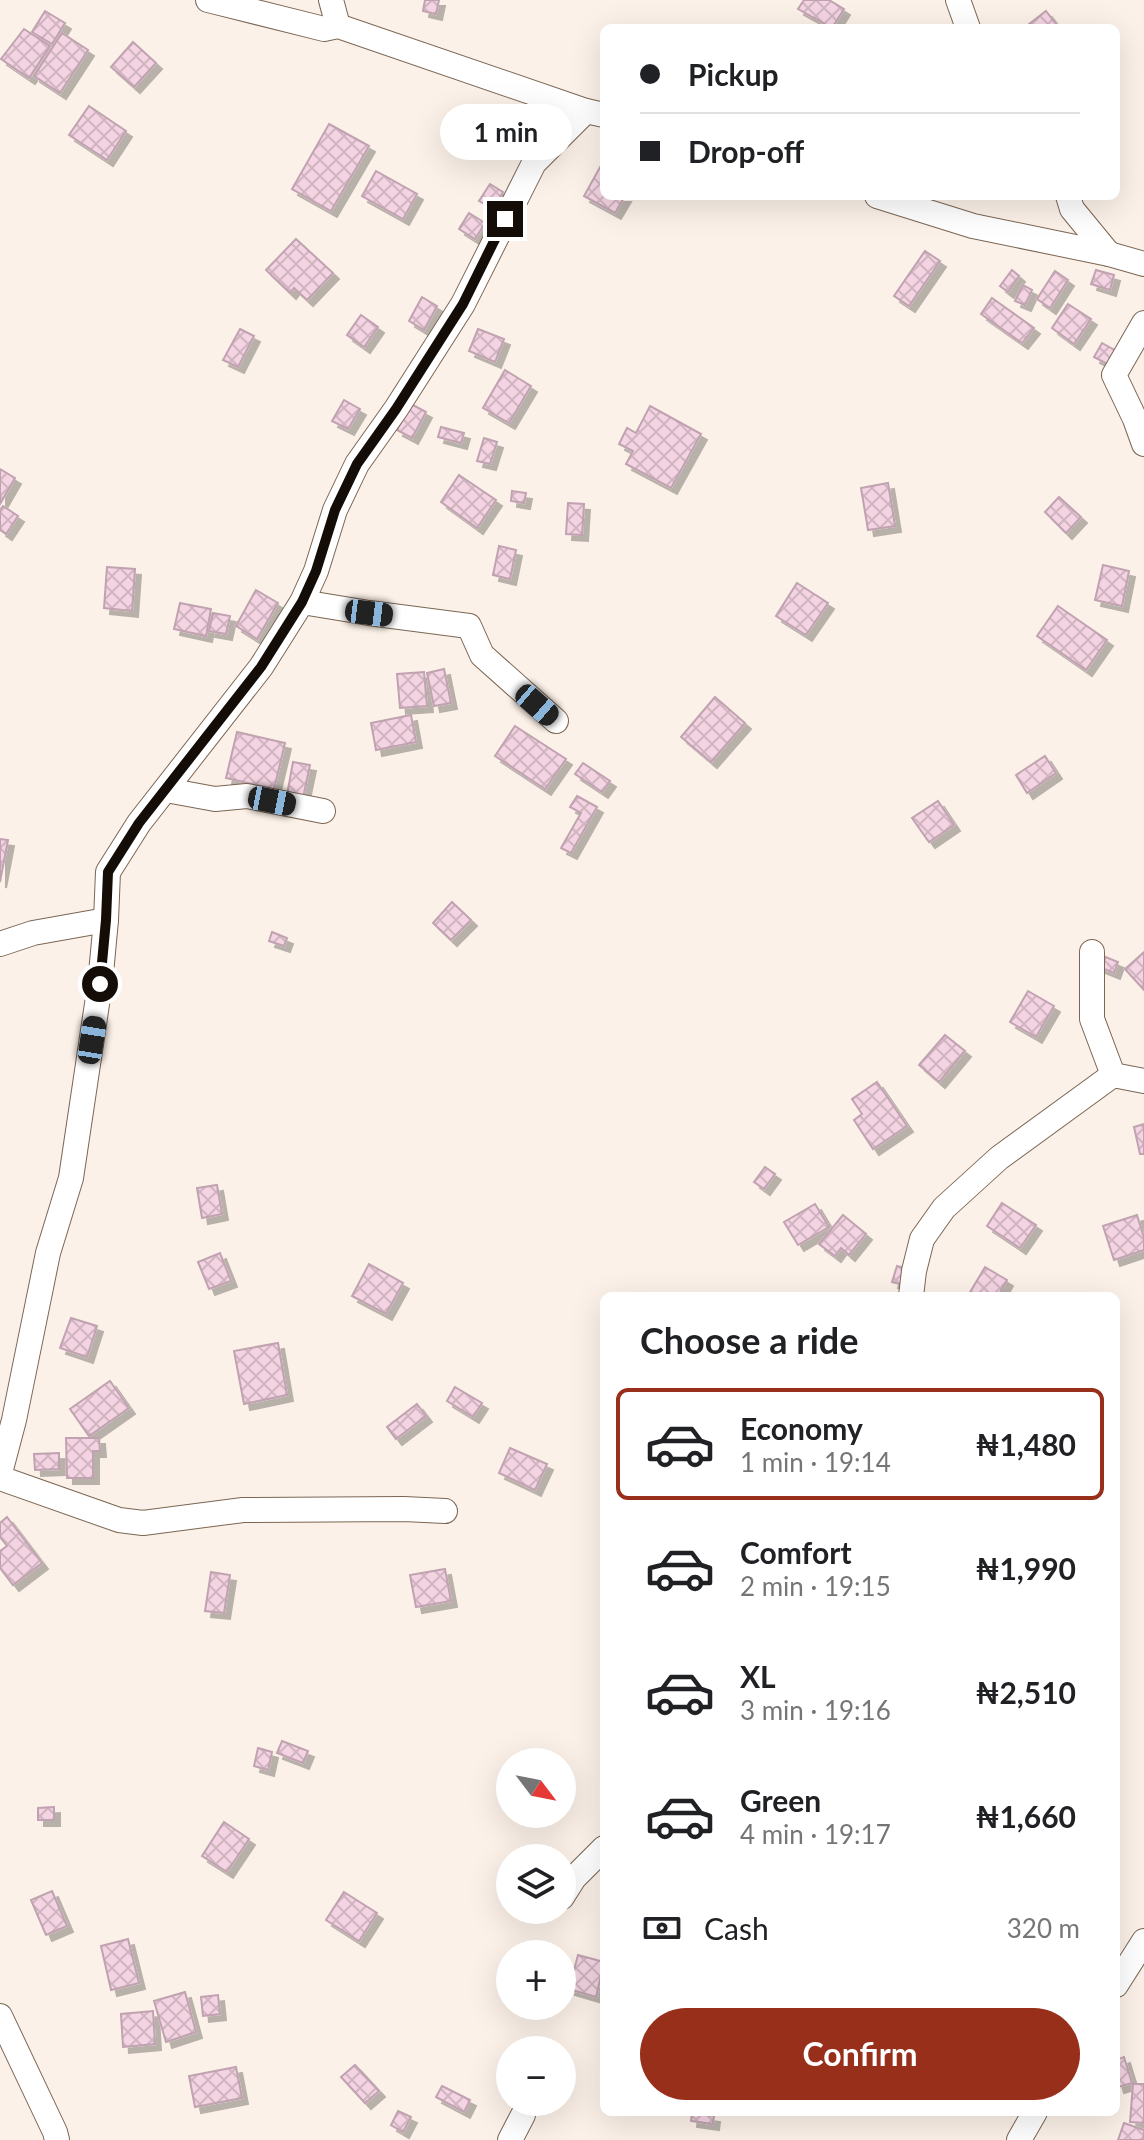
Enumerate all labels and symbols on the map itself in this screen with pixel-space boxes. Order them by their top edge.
callout: 1 min [439,103,571,159]
route end [487,201,523,237]
car [344,598,394,628]
car [511,680,563,730]
car [246,785,298,817]
route start [82,966,118,1002]
car [76,1014,108,1066]
north arrow [496,1748,576,1828]

